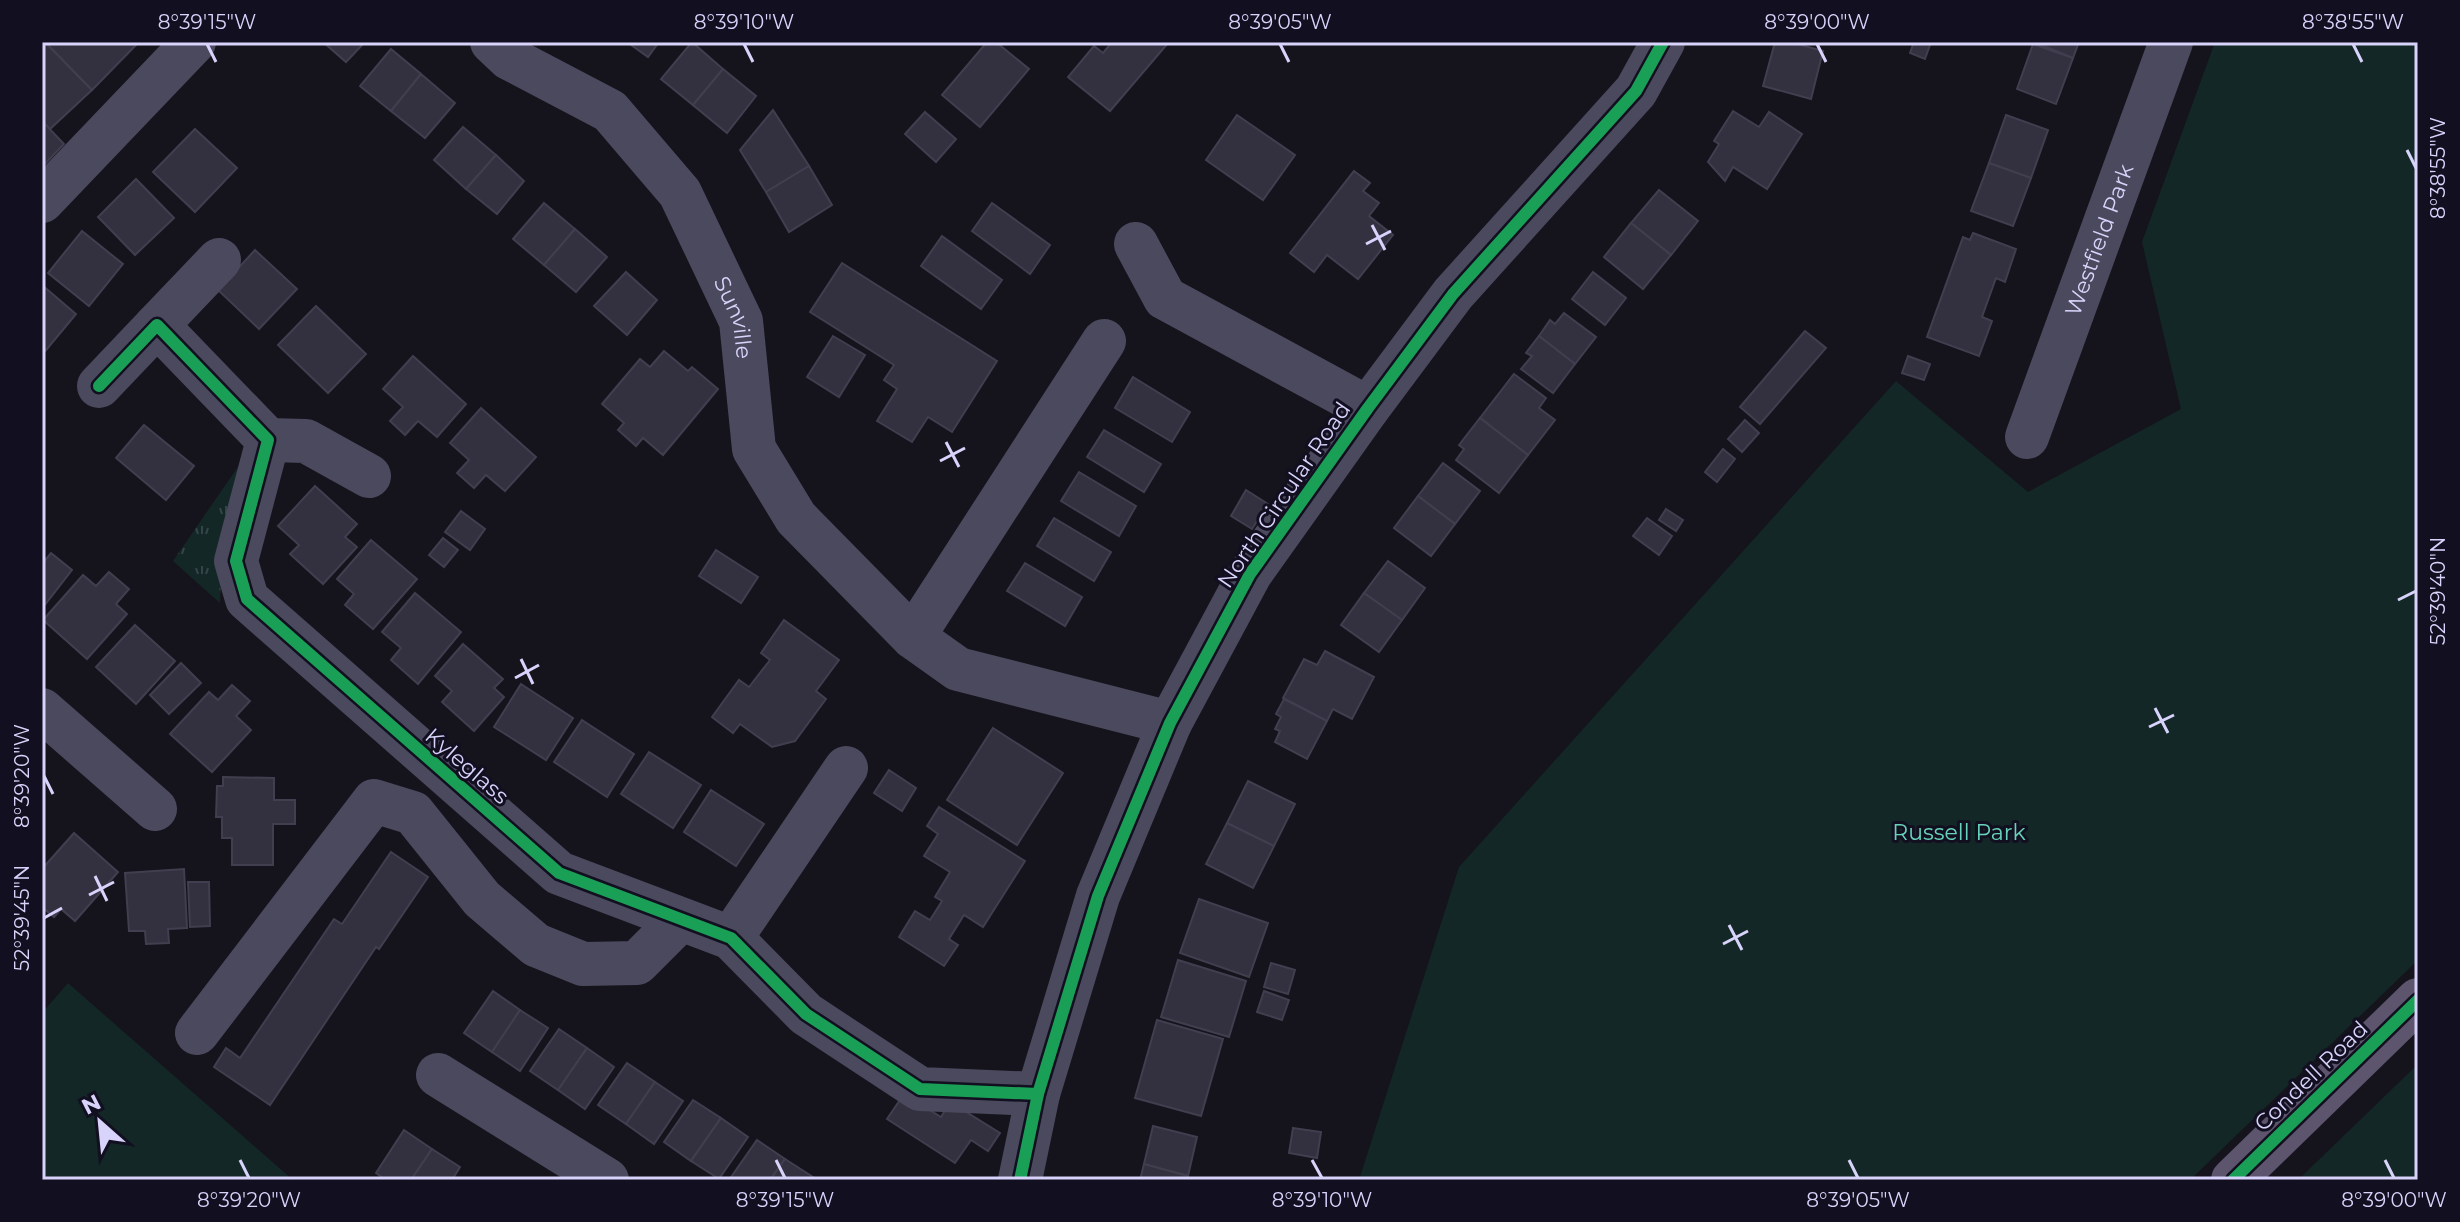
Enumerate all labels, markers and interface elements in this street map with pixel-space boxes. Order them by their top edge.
text: 8°39'15"W [158,10,256,34]
text: 8°39'10"W [694,10,794,34]
text: 8°39'05"W [1228,10,1332,34]
text: 8°39'00"W [1764,10,1870,34]
text: 8°38'55"W [2302,10,2404,34]
text: 8°38'55"W [2426,117,2450,219]
street label: Westfield Park [2059,159,2139,319]
street label: Sunville [708,272,758,360]
street label: North Circular Road [1212,397,1356,593]
text: 52°39'40"N [2426,537,2450,645]
street label: Kyleglass [420,722,515,810]
text: 8°39'20"W [10,724,34,828]
park label: Russell Park [1892,819,2026,846]
text: 52°39'45"N [10,865,34,971]
street label: Condell Road [2249,1015,2373,1137]
north arrow [60,1082,140,1162]
text: N [77,1089,105,1121]
text: 8°39'20"W [197,1188,301,1212]
text: 8°39'15"W [736,1188,834,1212]
text: 8°39'10"W [1272,1188,1372,1212]
text: 8°39'05"W [1806,1188,1910,1212]
text: 8°39'00"W [2341,1188,2447,1212]

